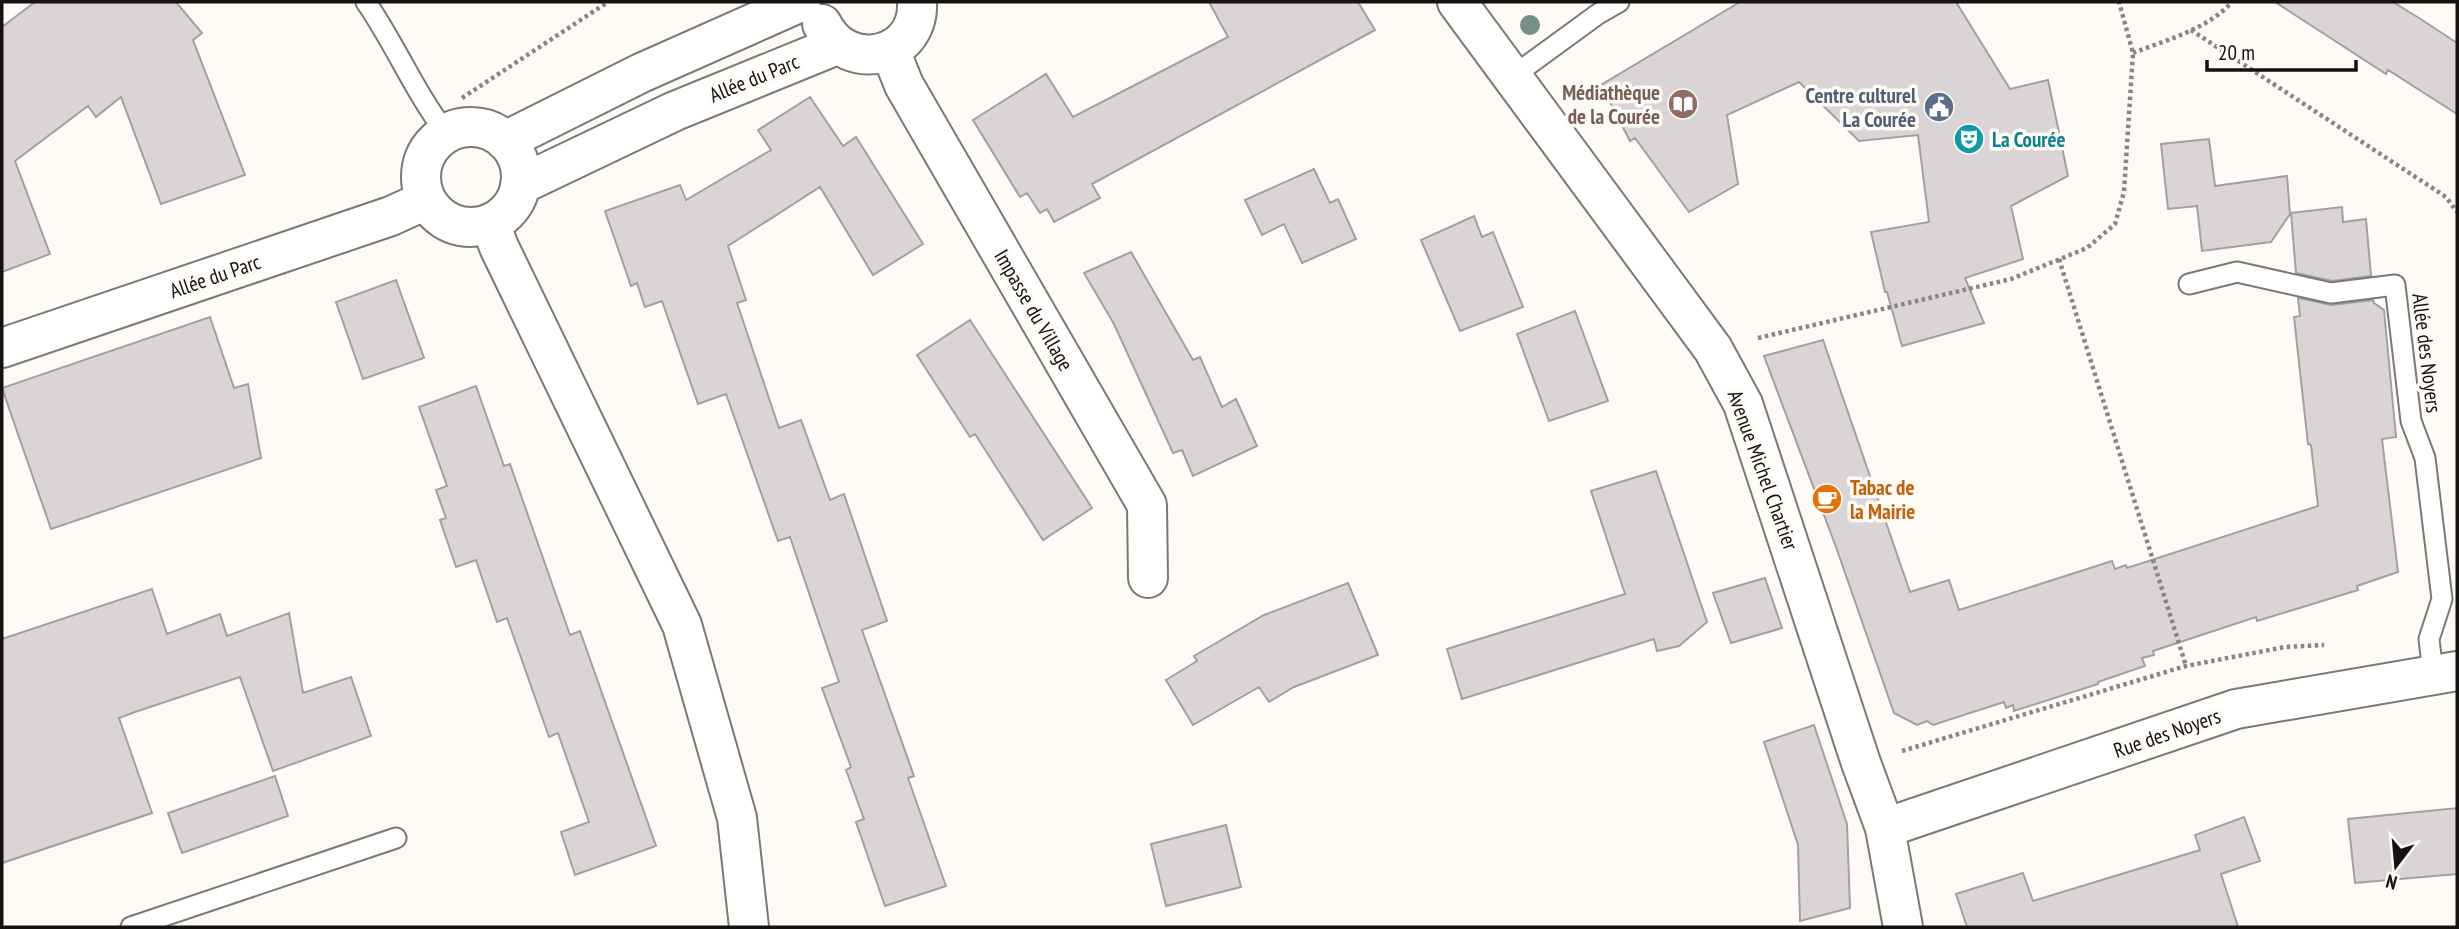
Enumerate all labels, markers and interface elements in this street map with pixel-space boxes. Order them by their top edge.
scale bar [2207,28,2356,72]
text: 20 m [2218,39,2255,66]
street label: Allée du Parc [705,48,803,108]
place label: Médiathèque de la Courée [1562,79,1660,130]
place label: Centre culturel La Courée [1805,82,1917,133]
library icon: Médiathèque de la Courée [1666,87,1700,121]
public building icon: Centre culturel La Courée [1922,90,1956,124]
theatre icon: La Courée [1952,122,1986,156]
place label: La Courée [1992,126,2065,153]
street label: Impasse du Village [988,244,1080,376]
street label: Allée du Parc [166,248,265,304]
street label: Allée des Noyers [2406,292,2448,414]
street label: Avenue Michel Chartier [1721,386,1805,554]
place label: Tabac de la Mairie [1850,474,1915,525]
cafe icon: Tabac de la Mairie [1810,482,1844,516]
street label: Rue des Noyers [2110,702,2224,764]
north arrow [2361,831,2431,901]
text: N [2383,869,2400,895]

